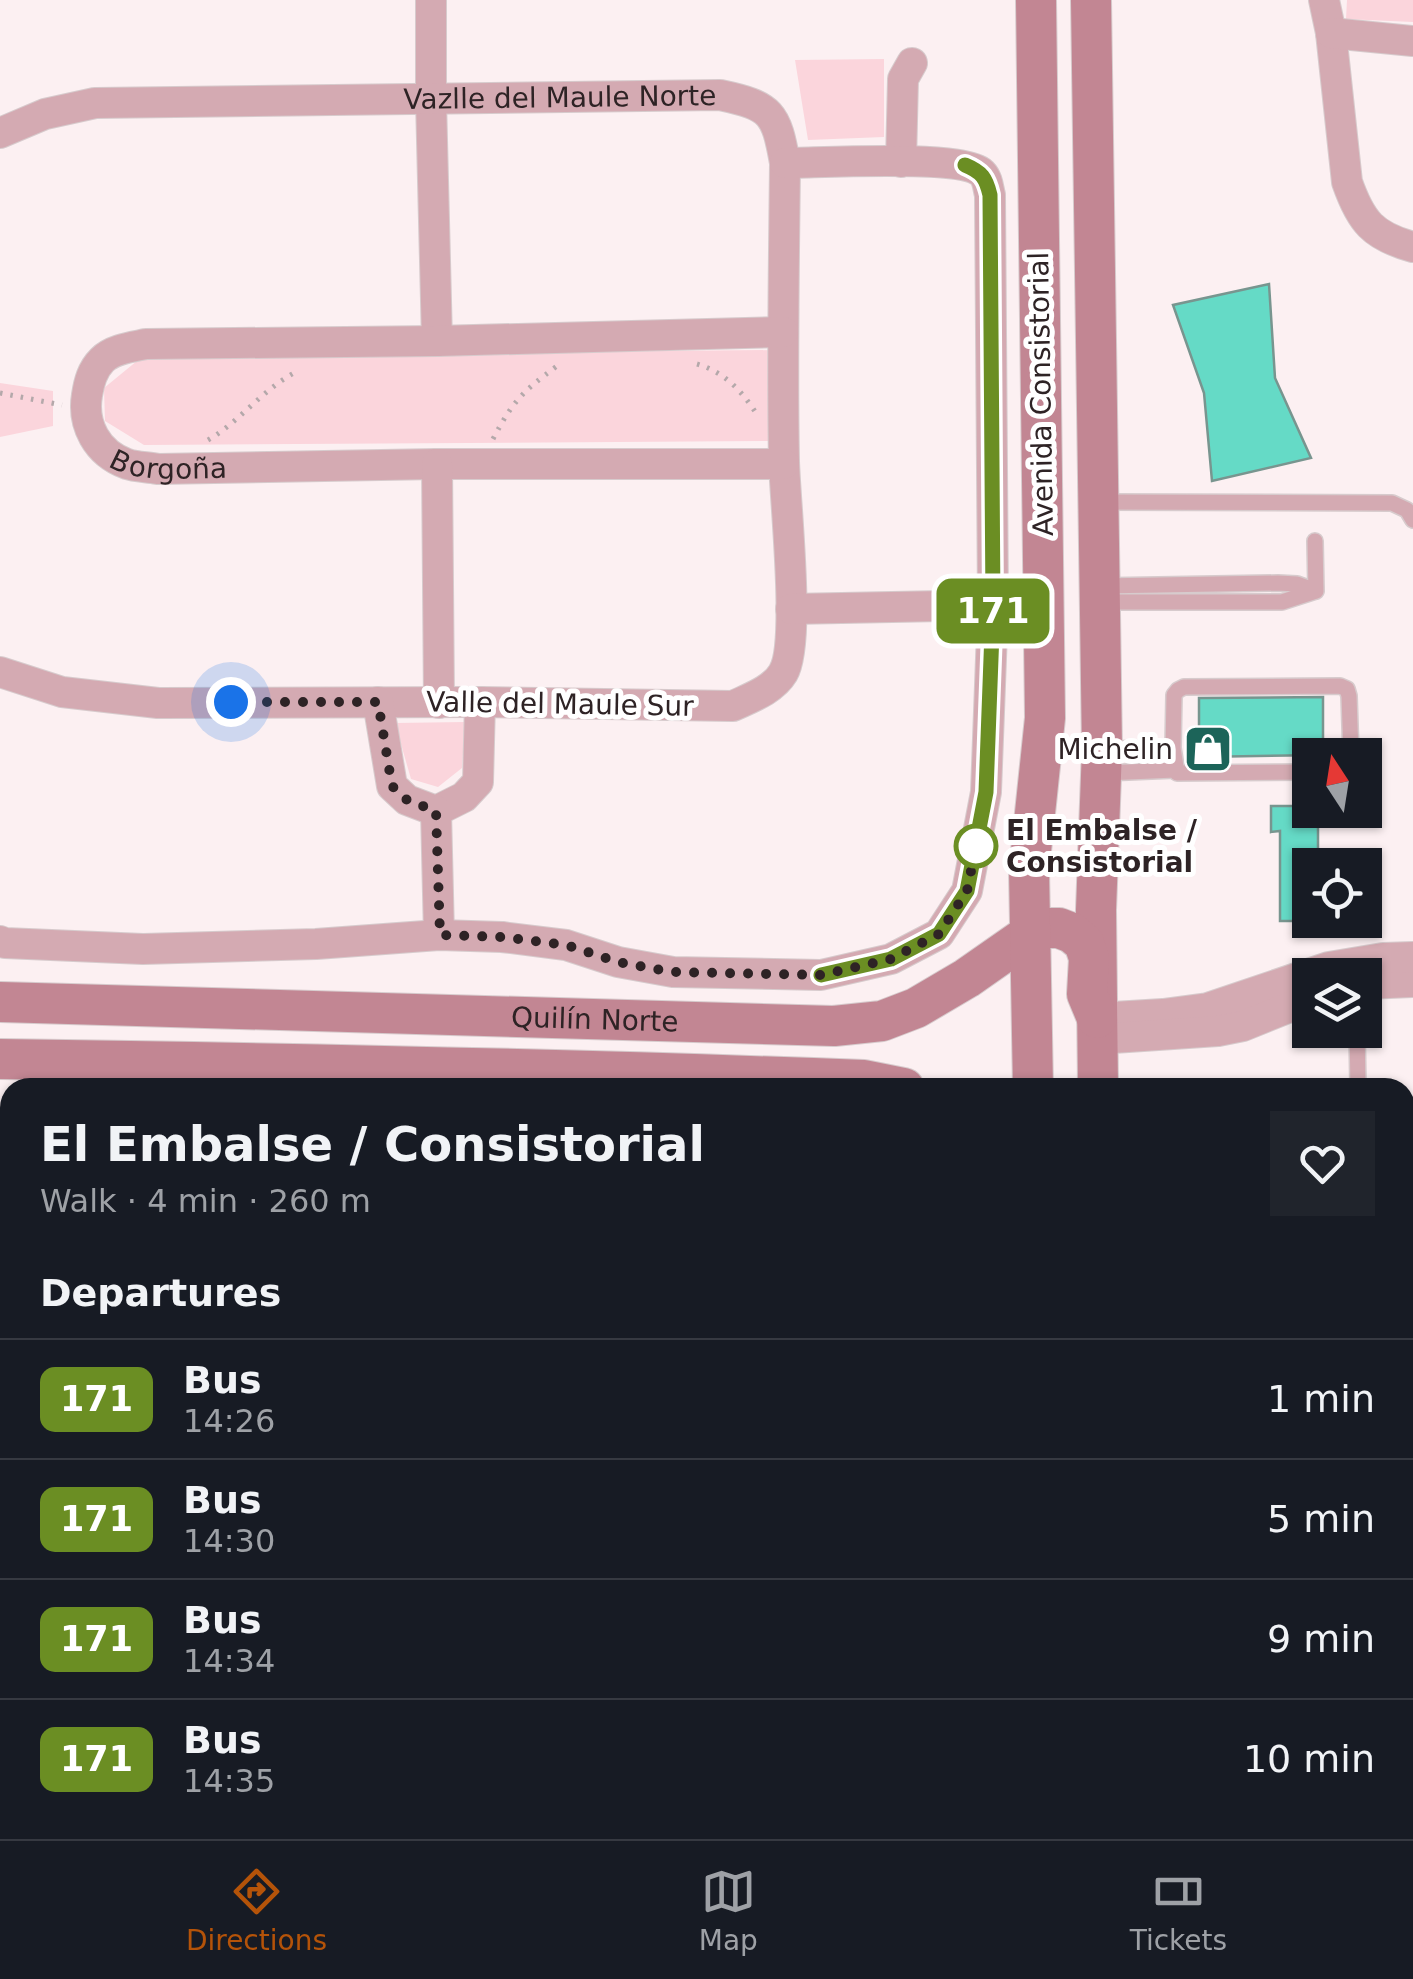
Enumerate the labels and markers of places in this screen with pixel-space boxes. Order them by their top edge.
shop icon: Michelin [1182,723,1234,775]
place label: Michelin [1057,733,1173,766]
place label: El Embalse / Consistorial [1006,814,1198,879]
marker: El Embalse / Consistorial [955,825,997,867]

